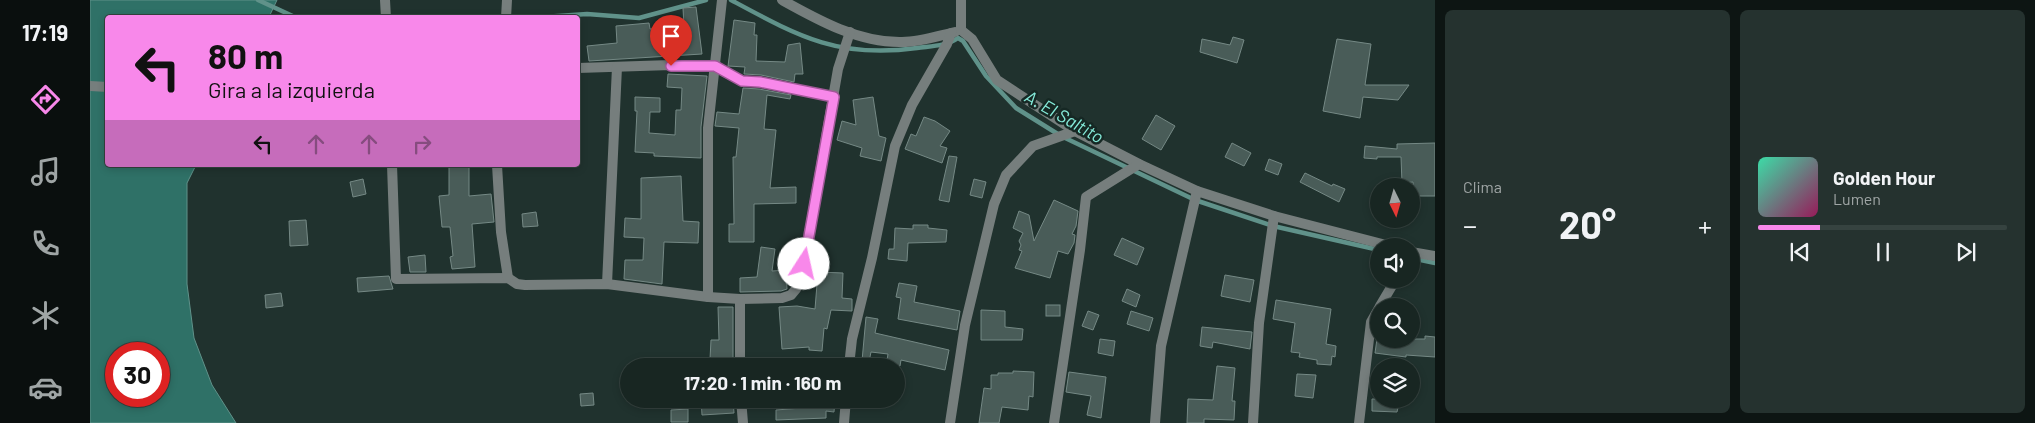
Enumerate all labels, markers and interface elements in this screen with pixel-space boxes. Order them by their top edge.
pin [650,15,692,66]
text: 17:19 [22,19,68,45]
icon: arrive [657,22,685,50]
text: 80 m [208,34,283,76]
icon: left [125,35,190,100]
text: Gira a la izquierda [208,76,375,102]
icon: directions [28,82,63,117]
water label: A. El Saltito [1021,85,1108,147]
icon: left [249,130,277,158]
icon: ahead [302,130,330,158]
icon: ahead [355,130,383,158]
icon: right [408,130,436,158]
icon: music [28,154,63,189]
text: Golden Hour [1833,166,1935,189]
text: Clima [1463,177,1502,196]
north arrow [1370,178,1420,228]
map controls [1370,178,1420,408]
text: Lumen [1833,189,1881,208]
text: 20° [1559,201,1616,247]
text: − [1463,208,1477,242]
text: + [1698,208,1712,242]
icon: phone [28,226,63,261]
position arrow [777,237,829,289]
button: sound [1370,238,1420,288]
icon: previous [1786,238,1814,266]
icon: pause [1869,238,1897,266]
icon: next [1952,238,1980,266]
icon: climate [28,298,63,333]
button: search [1370,298,1420,348]
speed limit sign: 30 [105,342,170,407]
button: layers [1370,358,1420,408]
icon: car [28,370,63,405]
text: 17:20 · 1 min · 160 m [684,371,841,394]

